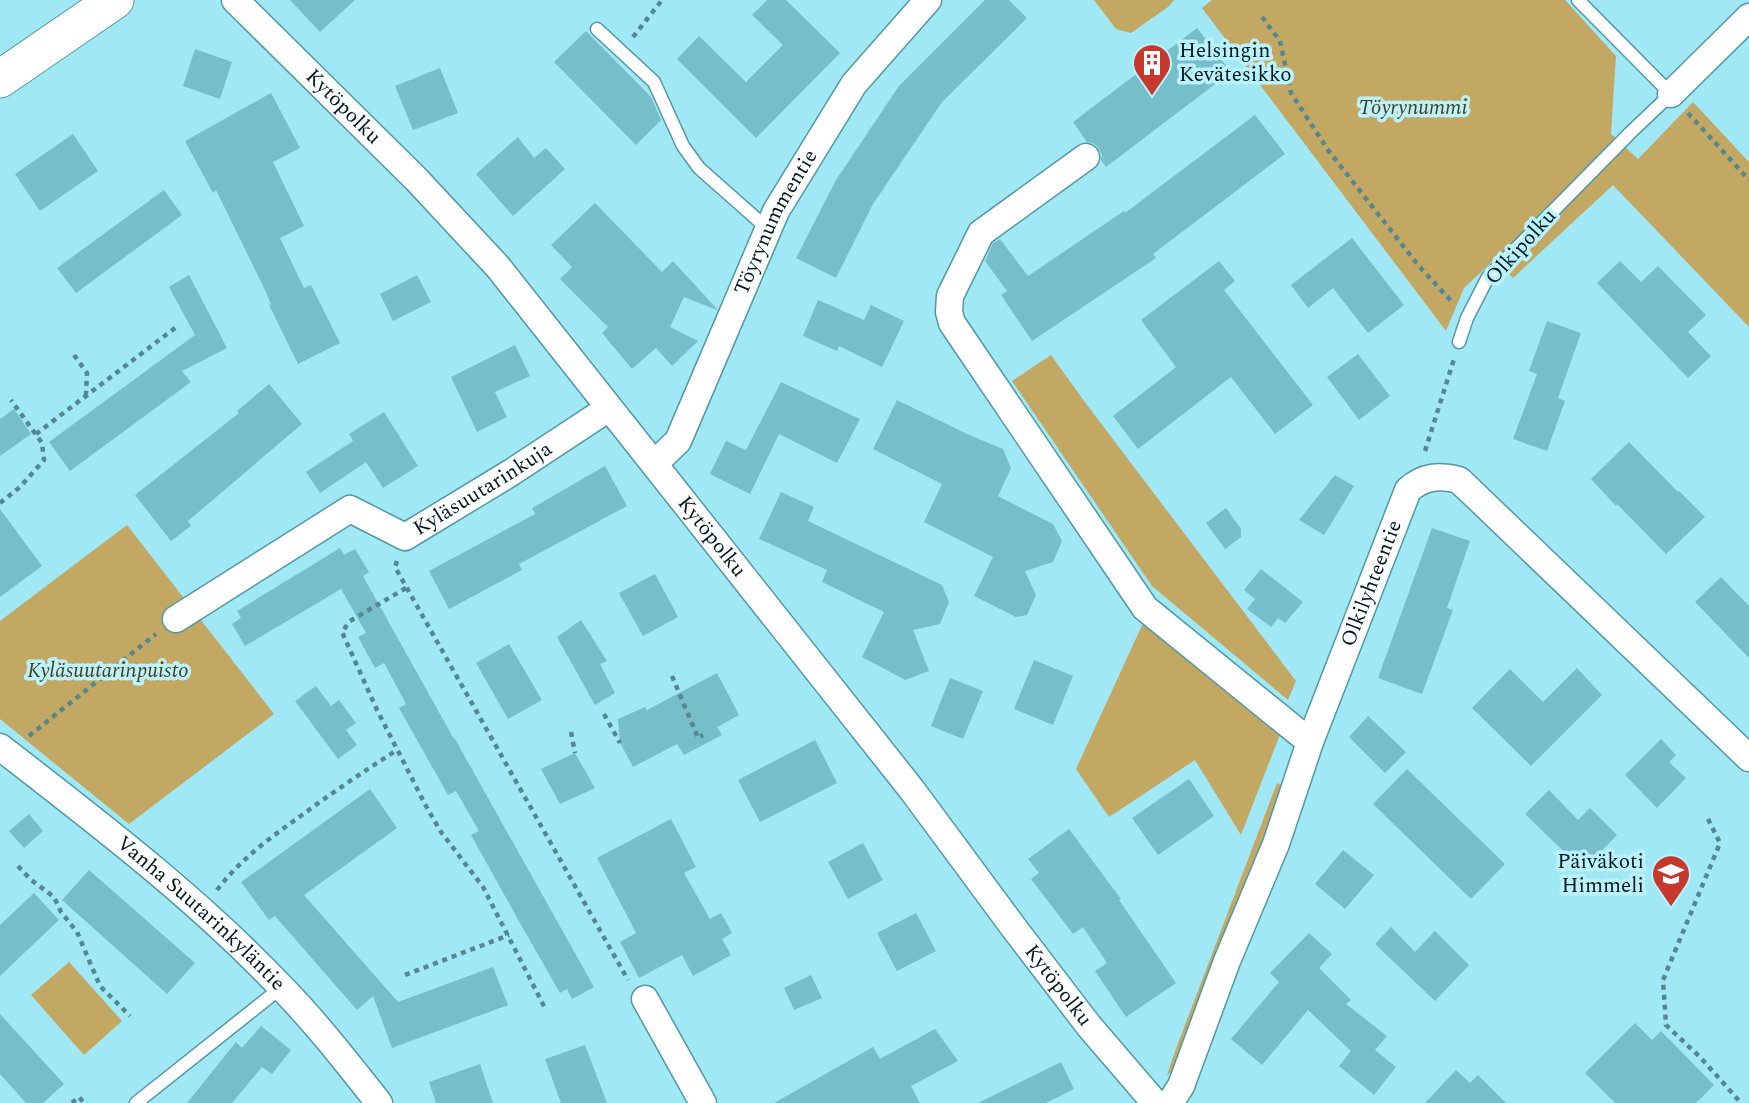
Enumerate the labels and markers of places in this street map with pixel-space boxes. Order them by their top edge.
place label: Helsingin Kevätesikko [1179,35,1292,91]
building icon: Helsingin Kevätesikko [1131,42,1173,97]
place label: Päiväkoti Himmeli [1557,846,1644,902]
school or university icon: Päiväkoti Himmeli [1650,853,1692,908]

